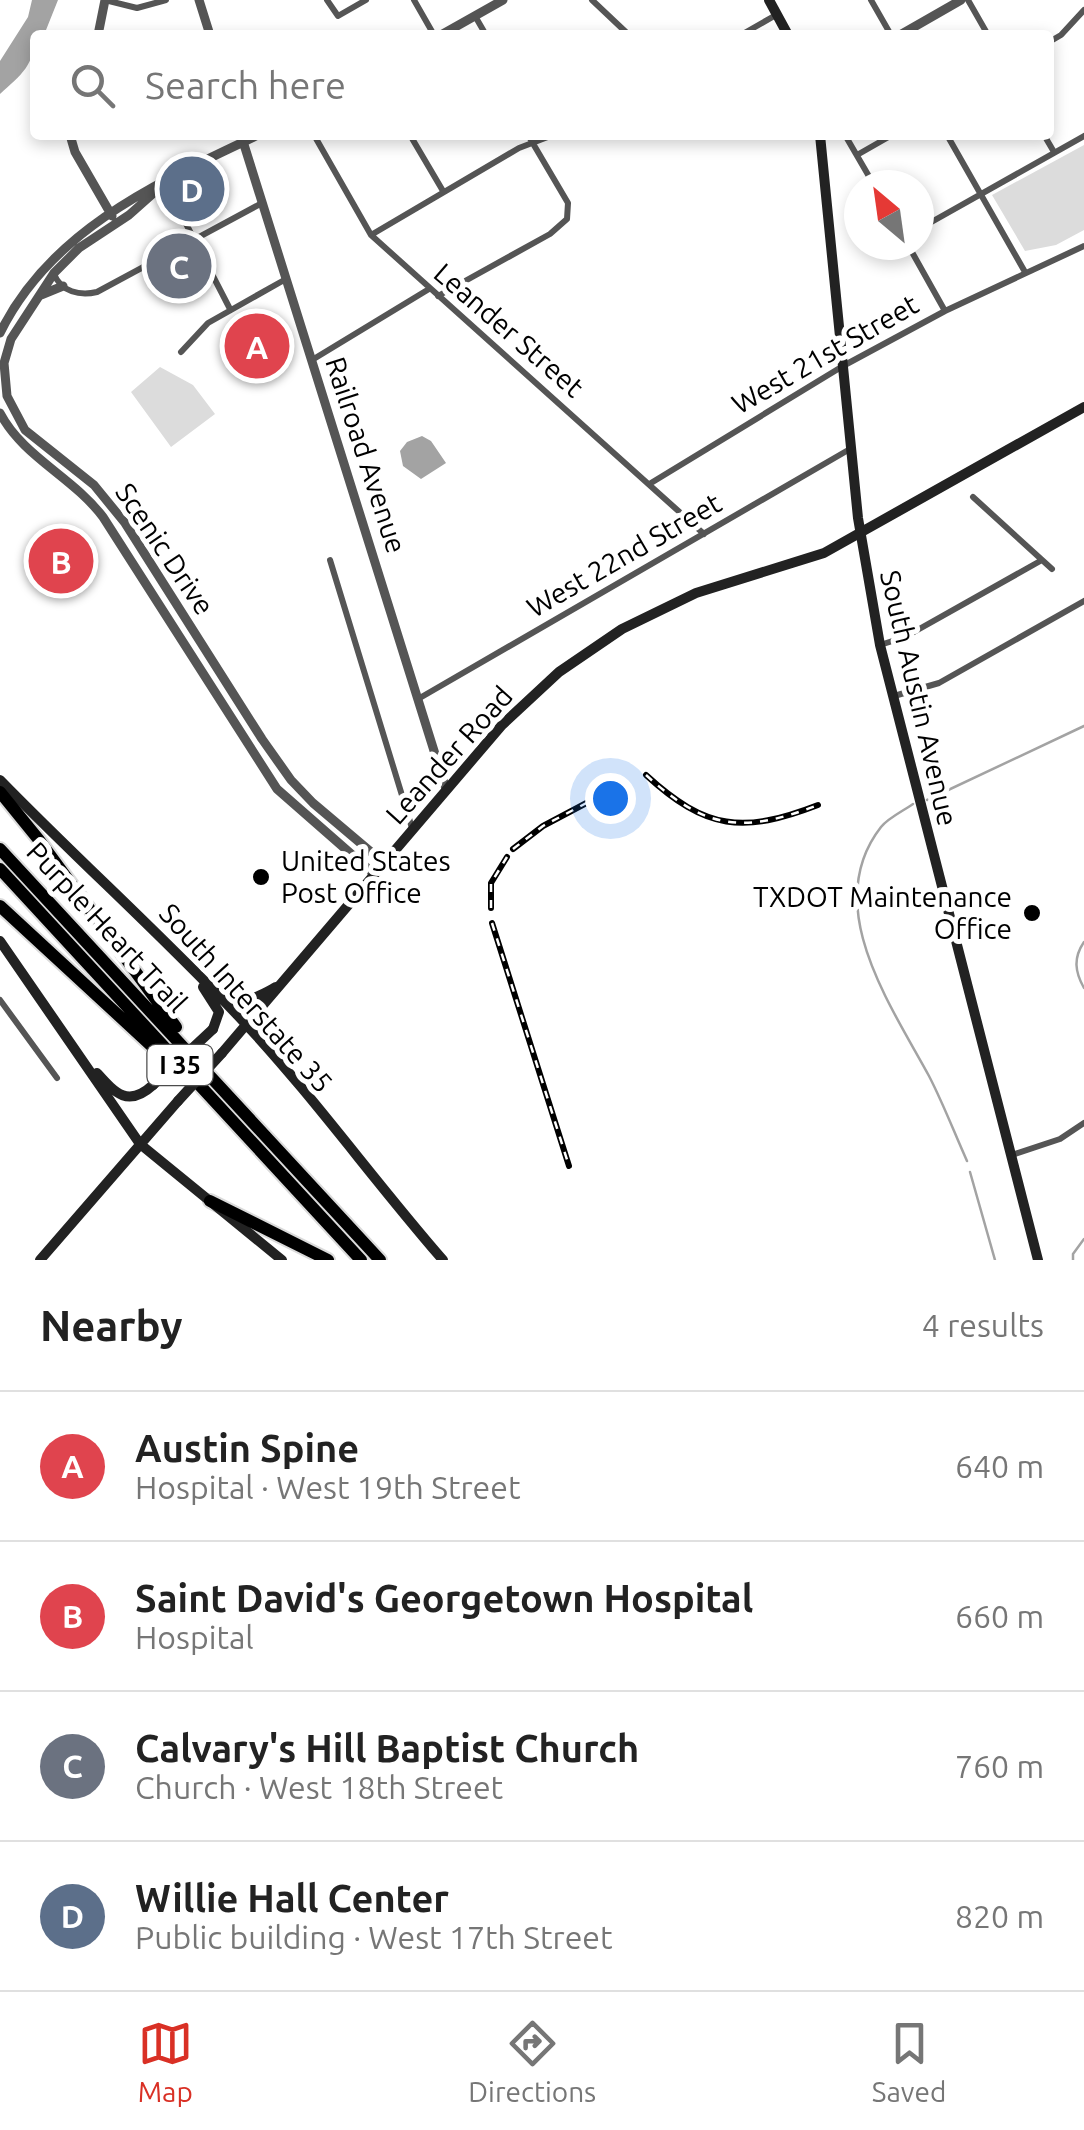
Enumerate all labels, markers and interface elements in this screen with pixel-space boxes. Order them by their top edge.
search box [30,30,1054,140]
icon: search [65,58,120,113]
text: Search here [145,64,346,106]
pin: D [160,152,224,226]
north arrow [844,170,934,260]
pin: C [146,228,212,304]
street label: Leander Street [429,257,590,403]
street label: West 21st Street [726,288,923,419]
pin: A [224,308,290,384]
street label: Railroad Avenue [320,353,413,557]
street label: Scenic Drive [110,477,221,620]
street label: West 22nd Street [521,486,726,623]
pin: B [28,524,94,598]
street label: South Austin Avenue [875,567,964,829]
street label: Leander Road [379,680,518,830]
your location [585,773,636,824]
street label: Purple Heart Trail [21,836,194,1018]
place label: United States Post Office [281,845,451,908]
marker: United States Post Office [250,866,272,888]
place label: TXDOT Maintenance Office [753,881,1012,944]
street label: South Interstate 35 [154,897,339,1098]
marker: TXDOT Maintenance Office [1021,902,1043,924]
road number: I 35 [148,1045,212,1085]
text: Nearby [40,1302,183,1349]
text: 4 results [922,1307,1044,1343]
text: Austin Spine [135,1427,359,1469]
text: A [61,1448,84,1484]
text: 640 m [955,1448,1044,1484]
text: Hospital · West 19th Street [135,1469,520,1505]
text: Saint David's Georgetown Hospital [135,1577,753,1619]
text: B [62,1598,83,1634]
text: 660 m [955,1598,1044,1634]
text: Hospital [135,1619,254,1655]
text: Calvary's Hill Baptist Church [135,1727,639,1769]
text: C [62,1748,83,1784]
text: 760 m [955,1748,1044,1784]
text: Church · West 18th Street [135,1769,503,1805]
text: Willie Hall Center [135,1877,449,1919]
text: D [61,1898,84,1934]
text: 820 m [955,1898,1044,1934]
text: Public building · West 17th Street [135,1919,613,1955]
tab: Map [138,2016,193,2107]
tab: Directions [468,2016,596,2107]
tab: Saved [872,2016,946,2107]

